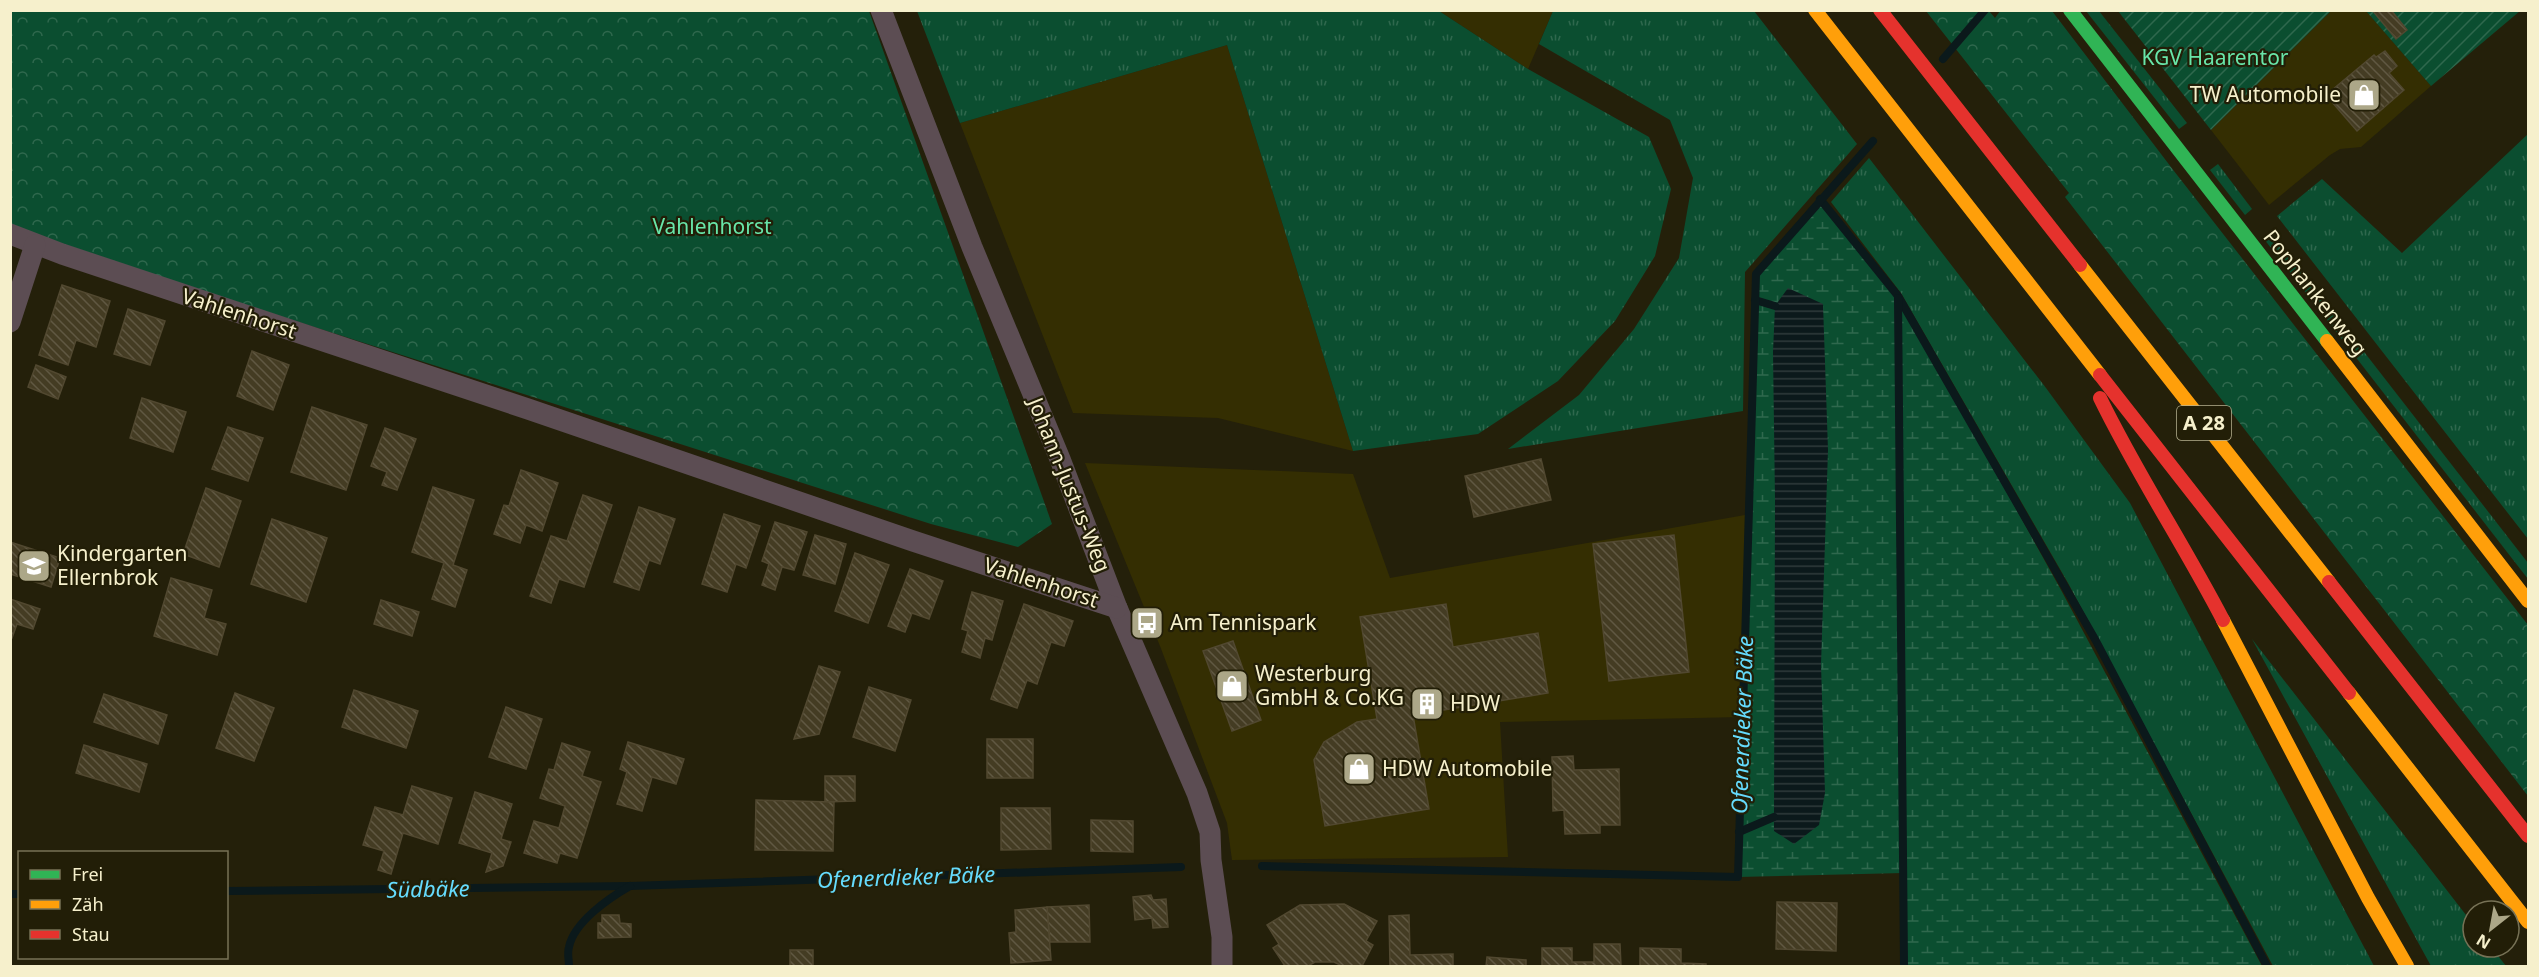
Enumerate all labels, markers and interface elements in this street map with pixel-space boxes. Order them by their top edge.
park label: KGV Haarentor [2141,43,2289,71]
shop icon: TW Automobile [2346,77,2382,113]
place label: TW Automobile [2190,80,2341,108]
park label: Vahlenhorst [652,212,772,240]
street label: Pophankenweg [2258,223,2374,361]
street label: Vahlenhorst [178,281,301,345]
street label: Johann-Justus-Weg [1021,391,1118,576]
road number: A 28 [2177,406,2231,440]
place label: Kindergarten Ellernbrok [57,539,187,591]
school or university icon: Kindergarten Ellernbrok [16,548,52,584]
street label: Vahlenhorst [980,550,1103,614]
bus stop icon: Am Tennispark [1129,605,1165,641]
place label: Am Tennispark [1170,608,1317,636]
water label: Ofenerdieker Bäke [1723,635,1759,815]
place label: Westerburg GmbH & Co.KG [1255,659,1404,711]
shop icon: Westerburg GmbH & Co.KG [1214,668,1250,704]
building icon: HDW [1409,686,1445,722]
place label: HDW [1450,689,1501,717]
shop icon: HDW Automobile [1341,751,1377,787]
place label: HDW Automobile [1382,754,1552,782]
legend [18,851,228,959]
water label: Ofenerdieker Bäke [816,858,996,894]
text: Frei [72,862,103,886]
water label: Südbäke [386,872,470,904]
text: Zäh [72,892,104,916]
north arrow [2461,899,2521,959]
text: Stau [72,922,110,946]
text: N [2472,929,2495,955]

